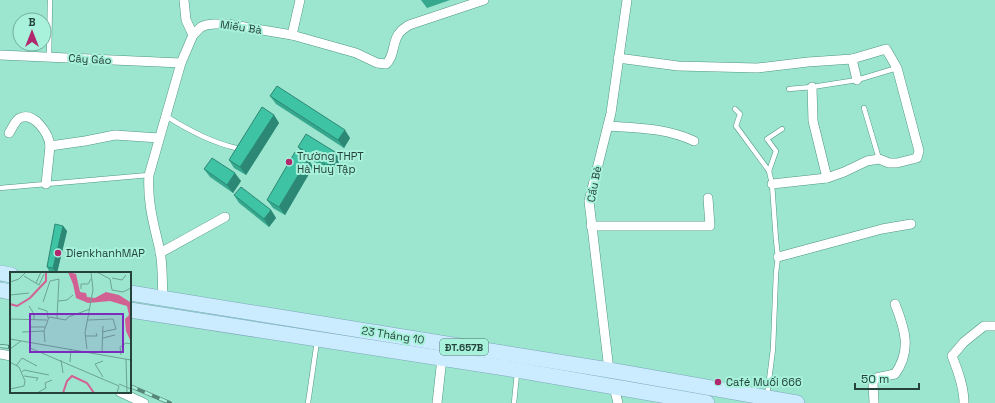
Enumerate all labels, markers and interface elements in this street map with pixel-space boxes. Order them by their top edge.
north arrow [12,12,52,52]
text: B [28,15,36,29]
street label: Miếu Bà [219,17,263,37]
street label: Cây Gáo [68,51,112,67]
place label: Trường THPT Hà Huy Tập [297,149,364,176]
marker: Trường THPT Hà Huy Tập [284,157,294,167]
street label: Cầu Bè [584,165,604,203]
place label: DienkhanhMAP [66,246,145,260]
marker: DienkhanhMAP [53,248,63,258]
inset map [10,272,131,393]
street label: 23 Tháng 10 [360,323,426,347]
road number: ĐT.657B [440,339,488,355]
scale bar [855,365,919,391]
text: 50 m [861,371,889,387]
place label: Café Muối 666 [726,375,802,389]
marker: Café Muối 666 [713,377,723,387]

